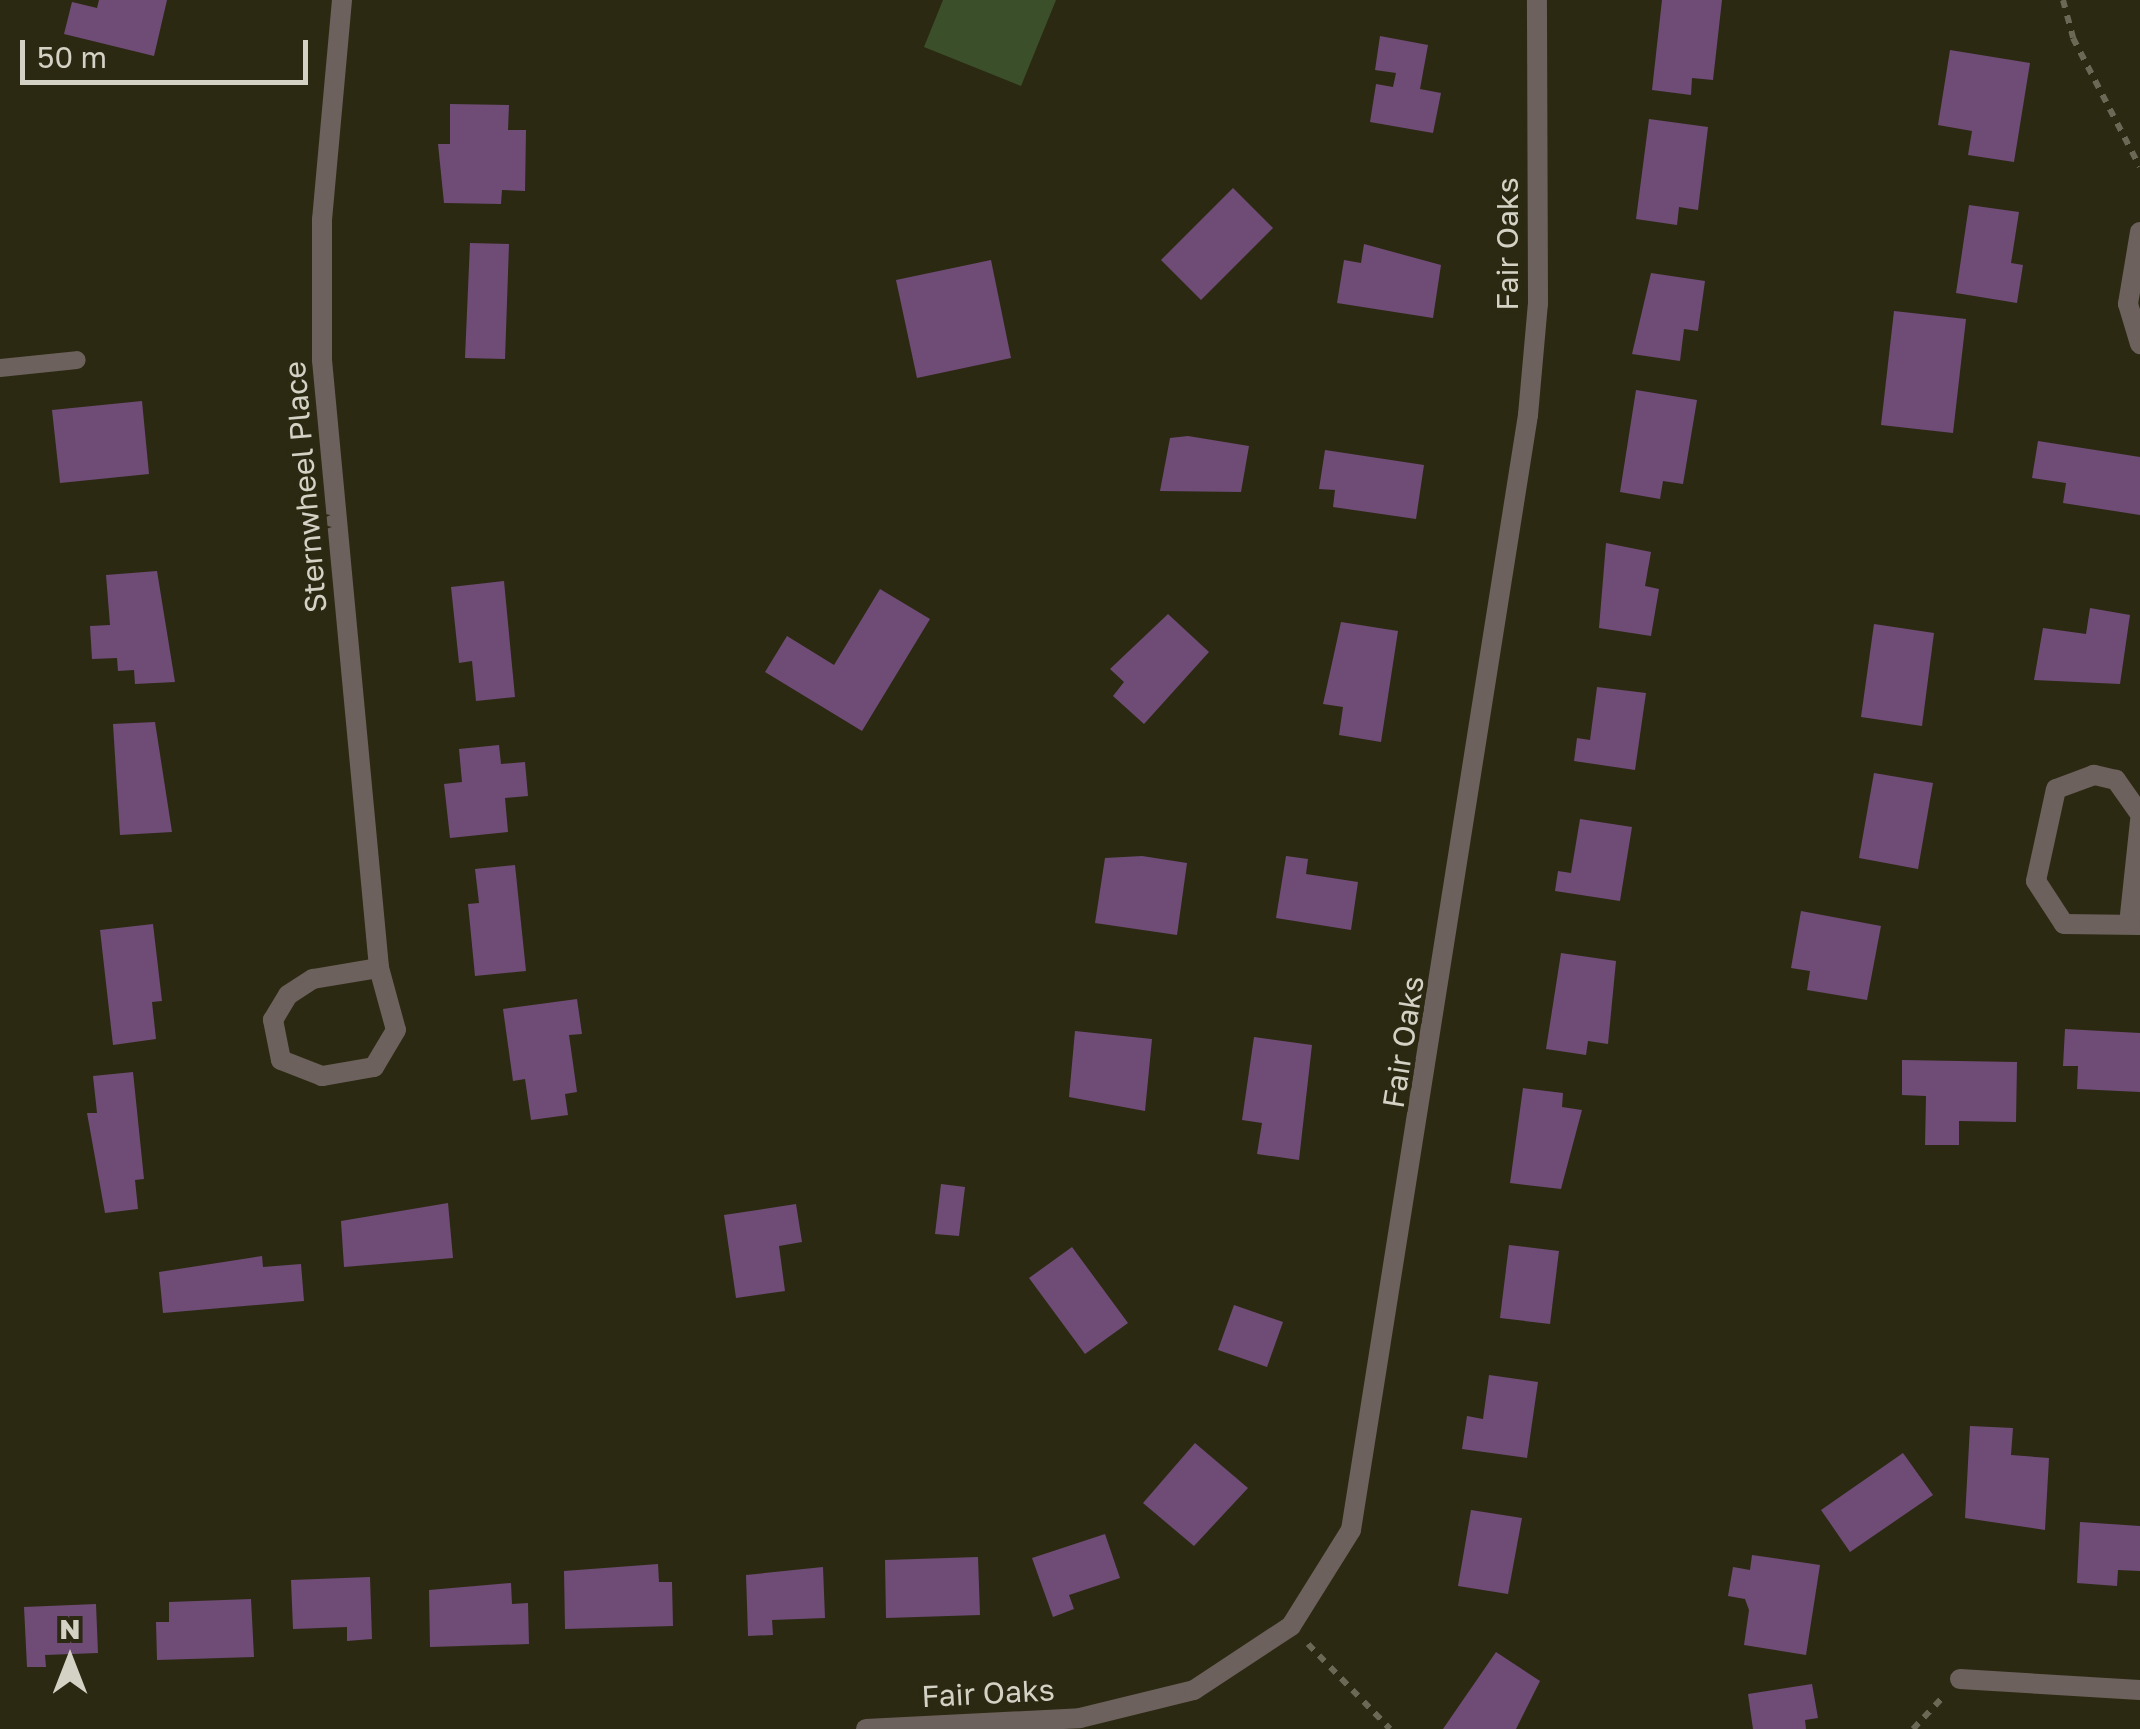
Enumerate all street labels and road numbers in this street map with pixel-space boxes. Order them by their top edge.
street label: Fair Oaks [1489,177,1525,311]
street label: Sternwheel Place [276,360,334,614]
street label: Fair Oaks [1375,973,1431,1111]
street label: Fair Oaks [920,1672,1056,1714]

